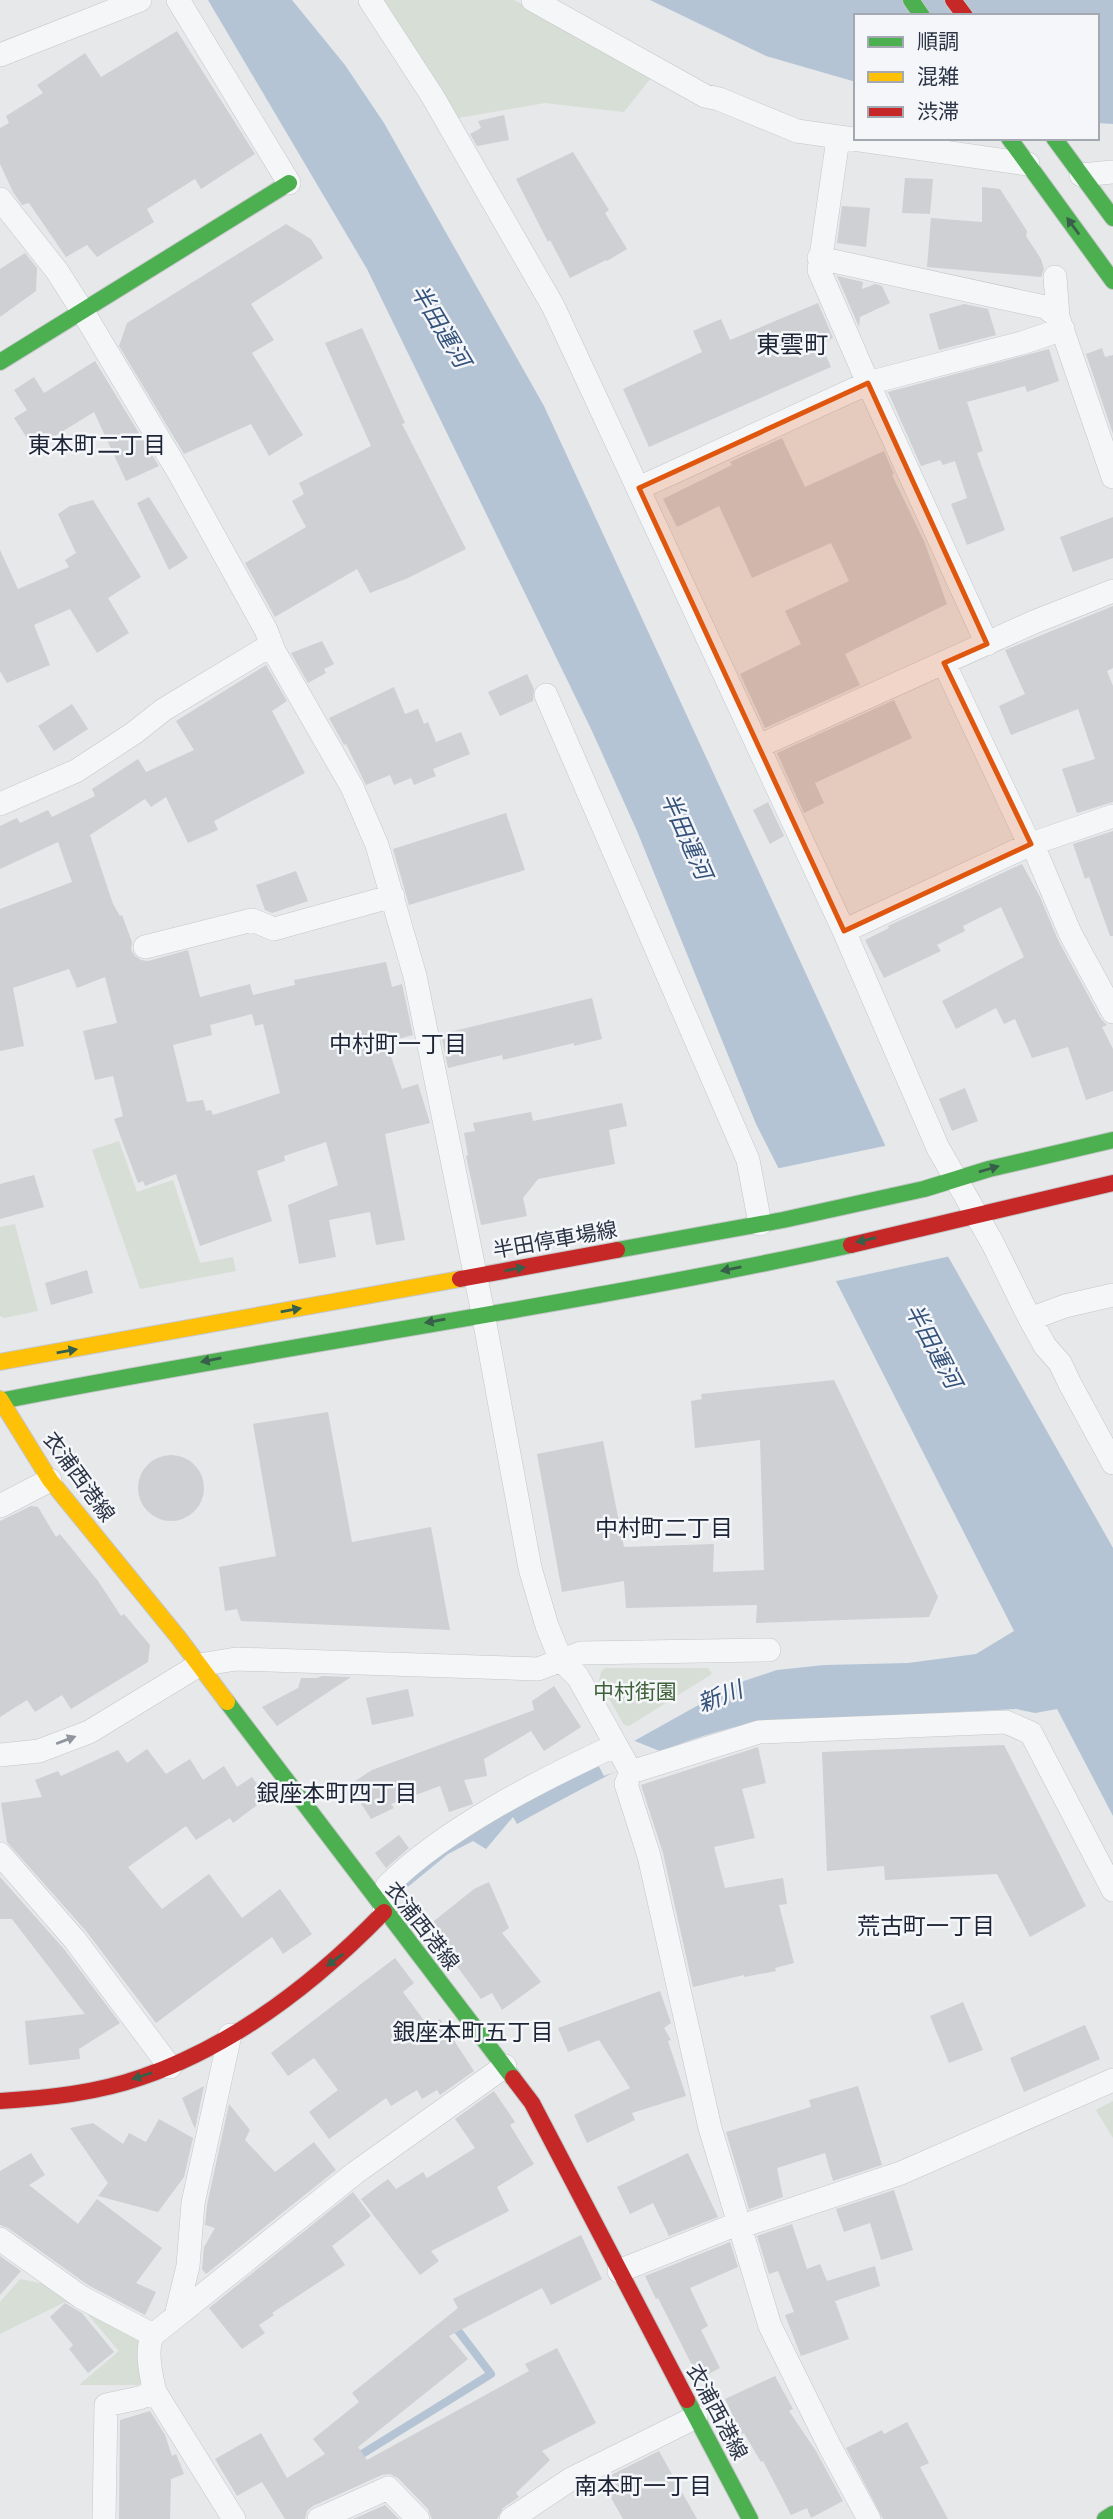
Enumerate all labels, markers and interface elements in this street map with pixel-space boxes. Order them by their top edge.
legend [854,14,1099,140]
text: 順調 [917,30,959,54]
text: 混雑 [917,65,959,89]
text: 渋滞 [917,100,959,124]
one-way arrow [1066,217,1080,235]
water label: 半田運河 [405,280,477,376]
district label: 東雲町 [756,331,828,359]
district label: 東本町二丁目 [28,432,166,459]
water label: 半田運河 [655,788,719,887]
district label: 中村町一丁目 [329,1031,467,1058]
one-way arrow [979,1164,1000,1174]
street label: 半田停車場線 [491,1217,619,1263]
one-way arrow [855,1235,877,1246]
one-way arrow [504,1263,526,1274]
one-way arrow [720,1264,742,1275]
water label: 半田運河 [899,1299,968,1396]
one-way arrow [280,1304,302,1315]
one-way arrow [424,1316,446,1327]
one-way arrow [56,1345,78,1356]
one-way arrow [200,1355,222,1366]
street label: 衣浦西港線 [38,1427,120,1527]
district label: 中村町二丁目 [595,1515,733,1542]
water label: 新川 [694,1675,749,1718]
park label: 中村街園 [593,1680,677,1704]
one-way arrow [56,1735,77,1746]
district label: 銀座本町四丁目 [257,1780,418,1807]
street label: 衣浦西港線 [380,1877,464,1975]
district label: 荒古町一丁目 [857,1913,995,1940]
one-way arrow [327,1952,345,1967]
district label: 銀座本町五丁目 [393,2019,554,2046]
one-way arrow [131,2072,152,2082]
street label: 衣浦西港線 [682,2360,752,2464]
district label: 南本町一丁目 [574,2473,712,2500]

